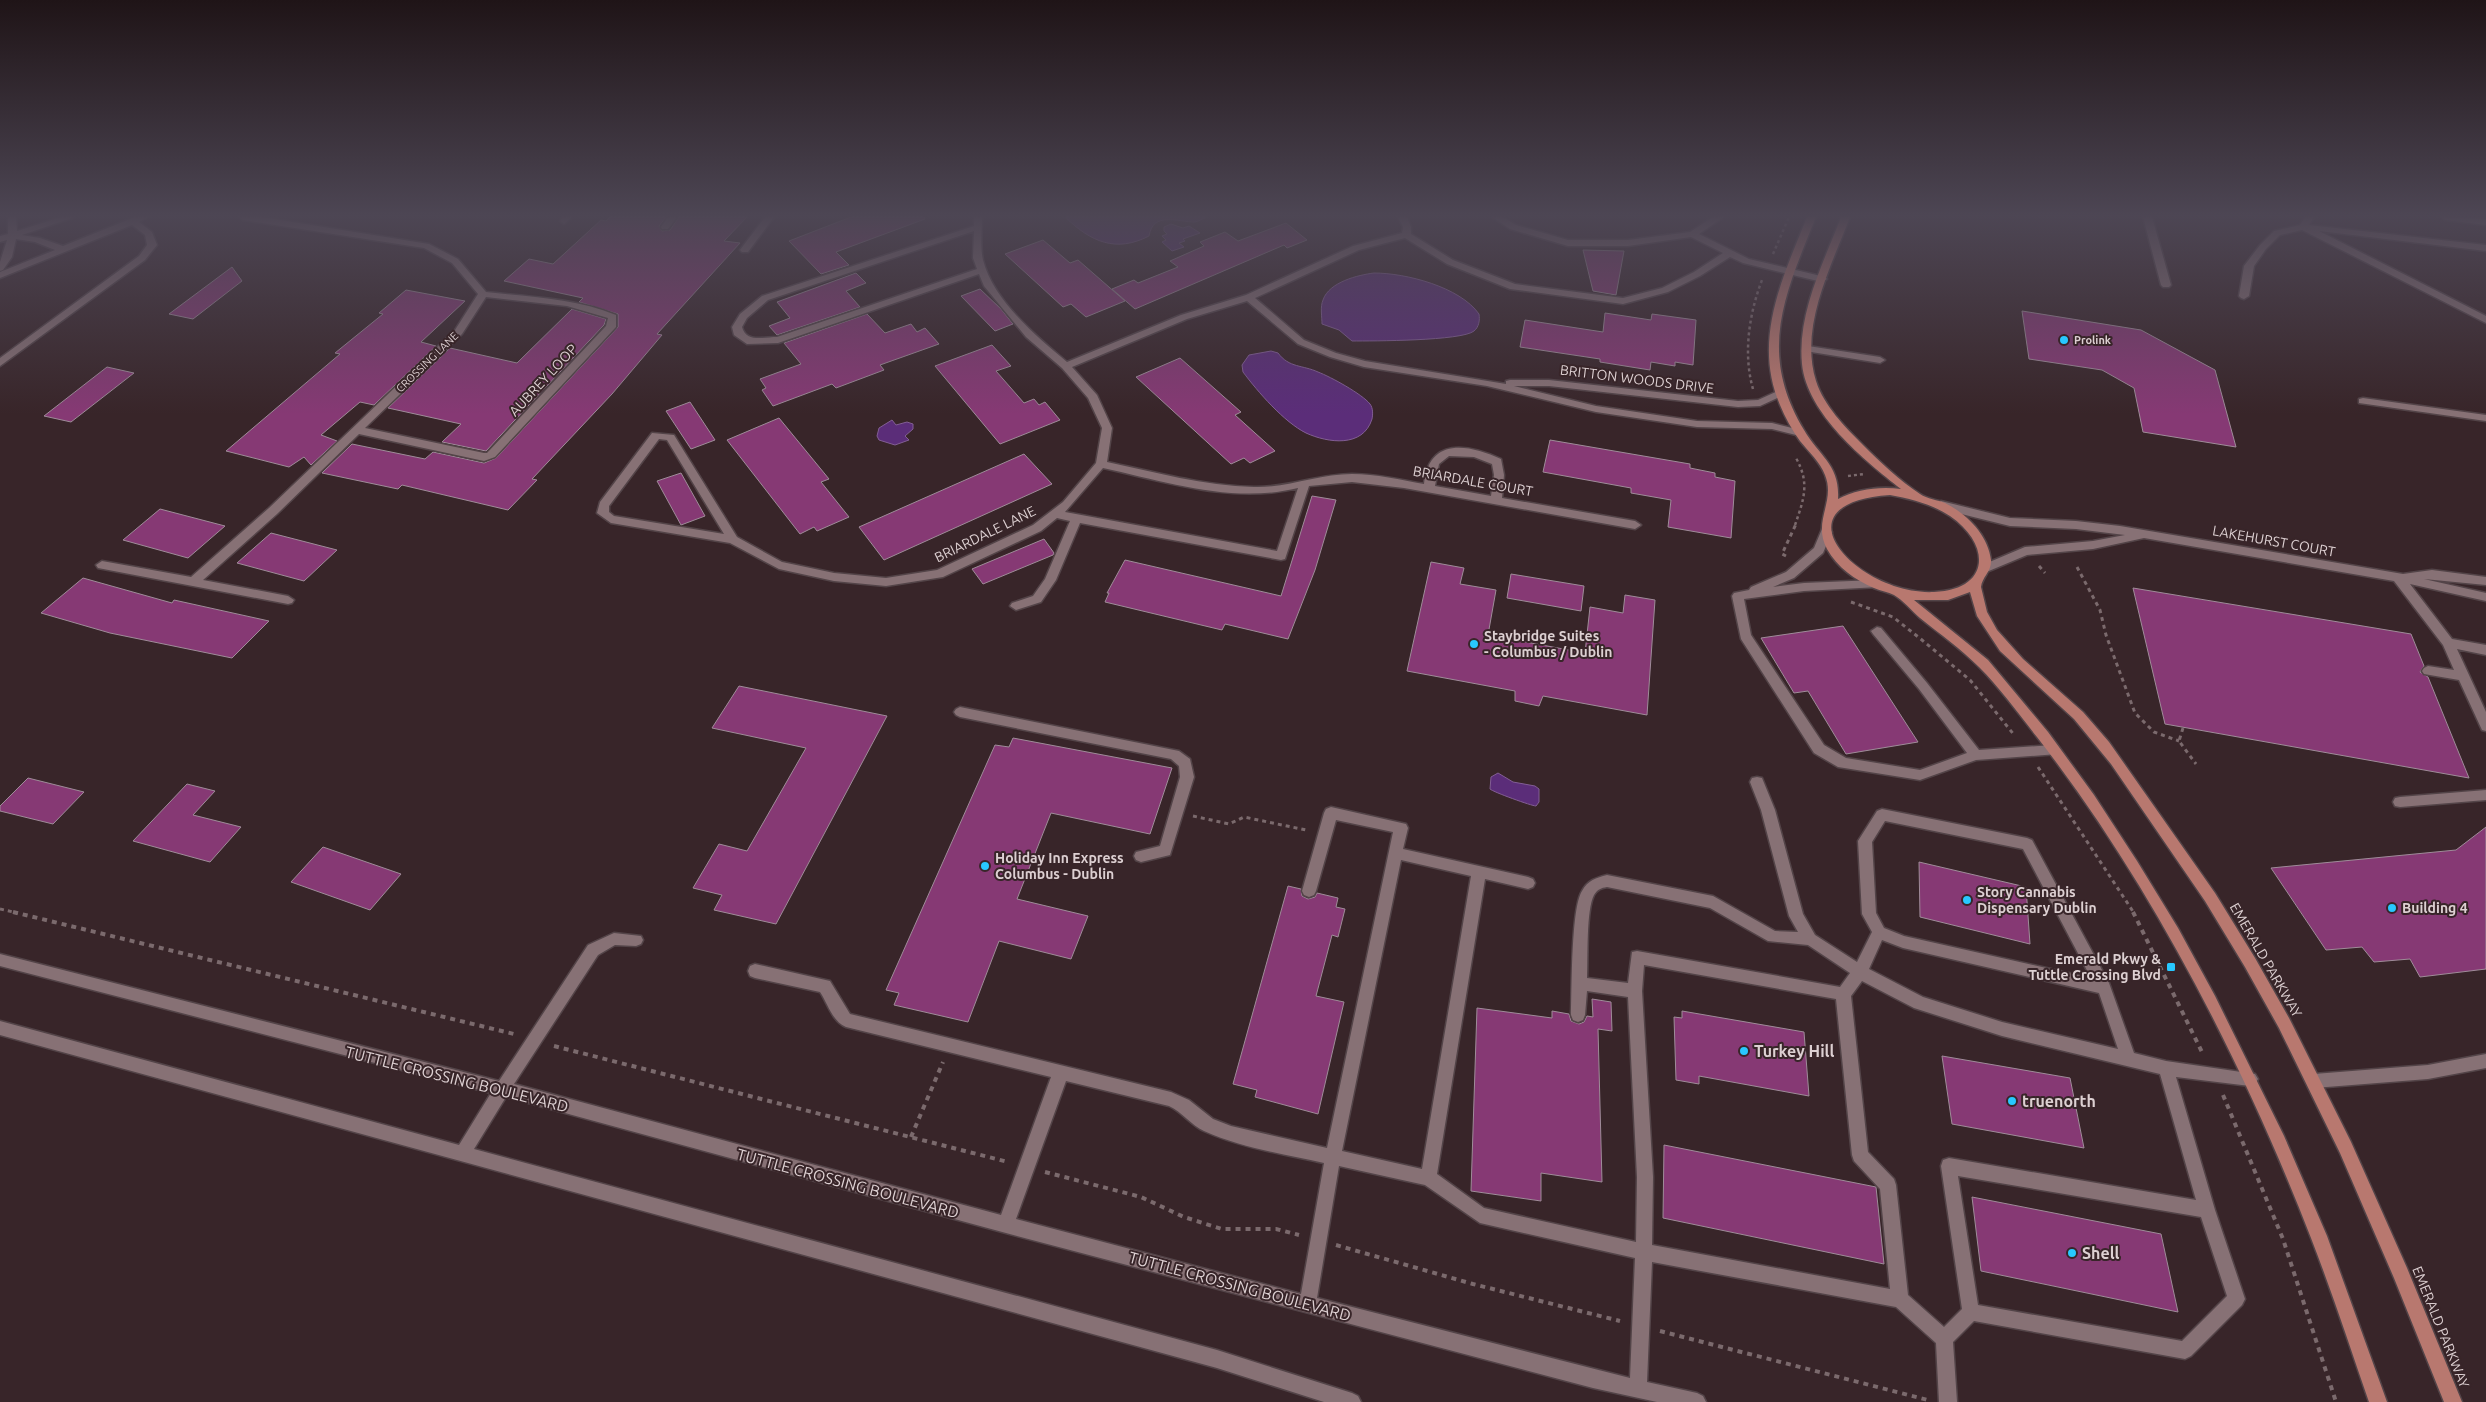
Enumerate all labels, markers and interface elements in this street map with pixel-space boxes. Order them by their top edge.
street label: CROSSING LANE [394,329,460,395]
marker: Prolink [2058,334,2070,346]
place label: Prolink [2074,334,2112,346]
street label: AUBREY LOOP [506,341,580,419]
street label: BRITTON WOODS DRIVE [1559,362,1715,396]
street label: BRIARDALE COURT [1412,463,1534,499]
street label: BRIARDALE LANE [932,503,1038,565]
street label: LAKEHURST COURT [2211,522,2337,560]
place label: Staybridge Suites - Columbus / Dublin [1484,628,1612,660]
marker: Staybridge Suites - Columbus / Dublin [1468,638,1480,650]
place label: Holiday Inn Express Columbus - Dublin [995,850,1124,882]
marker: Holiday Inn Express Columbus - Dublin [979,860,991,872]
place label: Story Cannabis Dispensary Dublin [1977,884,2097,916]
marker: Story Cannabis Dispensary Dublin [1961,894,1973,906]
street label: EMERALD PARKWAY [2227,900,2305,1020]
place label: Building 4 [2402,900,2468,916]
marker: Building 4 [2386,902,2398,914]
place label: Emerald Pkwy & Tuttle Crossing Blvd [2029,951,2161,983]
marker: Emerald Pkwy & Tuttle Crossing Blvd [2165,961,2177,973]
place label: Turkey Hill [1754,1042,1834,1060]
street label: TUTTLE CROSSING BOULEVARD [344,1043,570,1115]
marker: Turkey Hill [1738,1045,1750,1057]
place label: truenorth [2022,1092,2096,1110]
marker: truenorth [2006,1095,2018,1107]
street label: TUTTLE CROSSING BOULEVARD [735,1145,961,1221]
place label: Shell [2082,1244,2120,1262]
marker: Shell [2066,1247,2078,1259]
street label: TUTTLE CROSSING BOULEVARD [1127,1248,1353,1324]
street label: EMERALD PARKWAY [2409,1264,2473,1390]

